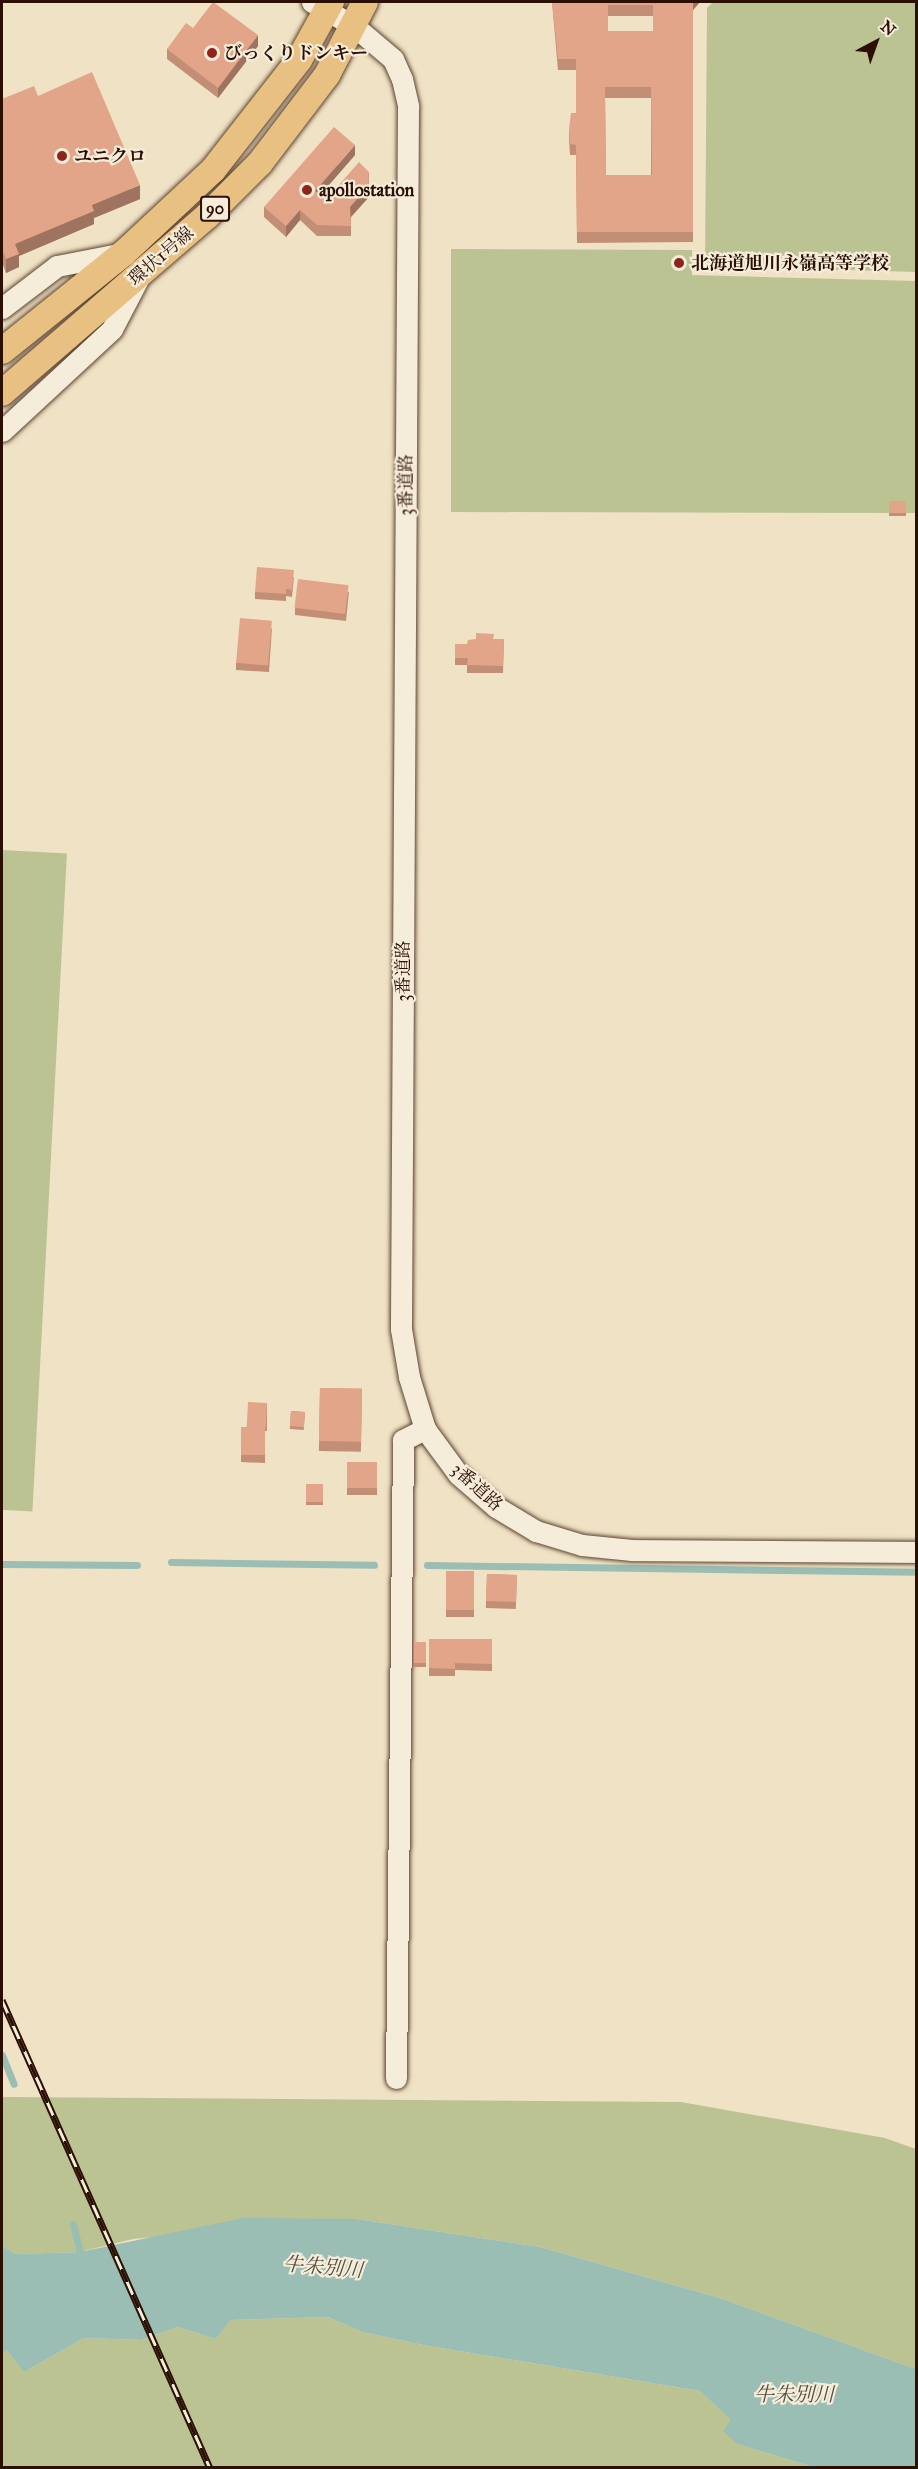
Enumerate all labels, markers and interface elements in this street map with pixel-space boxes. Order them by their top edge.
north arrow [846,12,906,72]
text: N [877,16,899,40]
place label: びっくりドンキー [224,42,368,64]
marker: びっくりドンキー [205,46,219,60]
place label: ユニクロ [74,145,146,167]
marker: ユニクロ [55,149,69,163]
place label: apollostation [319,179,414,201]
marker: apollostation [300,183,314,197]
road number: 90 [200,196,230,222]
street label: 環状1号線 [124,222,198,290]
place label: 北海道旭川永嶺高等学校 [691,252,889,274]
marker: 北海道旭川永嶺高等学校 [672,256,686,270]
street label: 3番道路 [395,454,417,516]
street label: 3番道路 [392,940,414,1002]
street label: 3番道路 [447,1458,507,1516]
water label: 牛朱別川 [282,2252,364,2282]
water label: 牛朱別川 [754,2382,834,2406]

